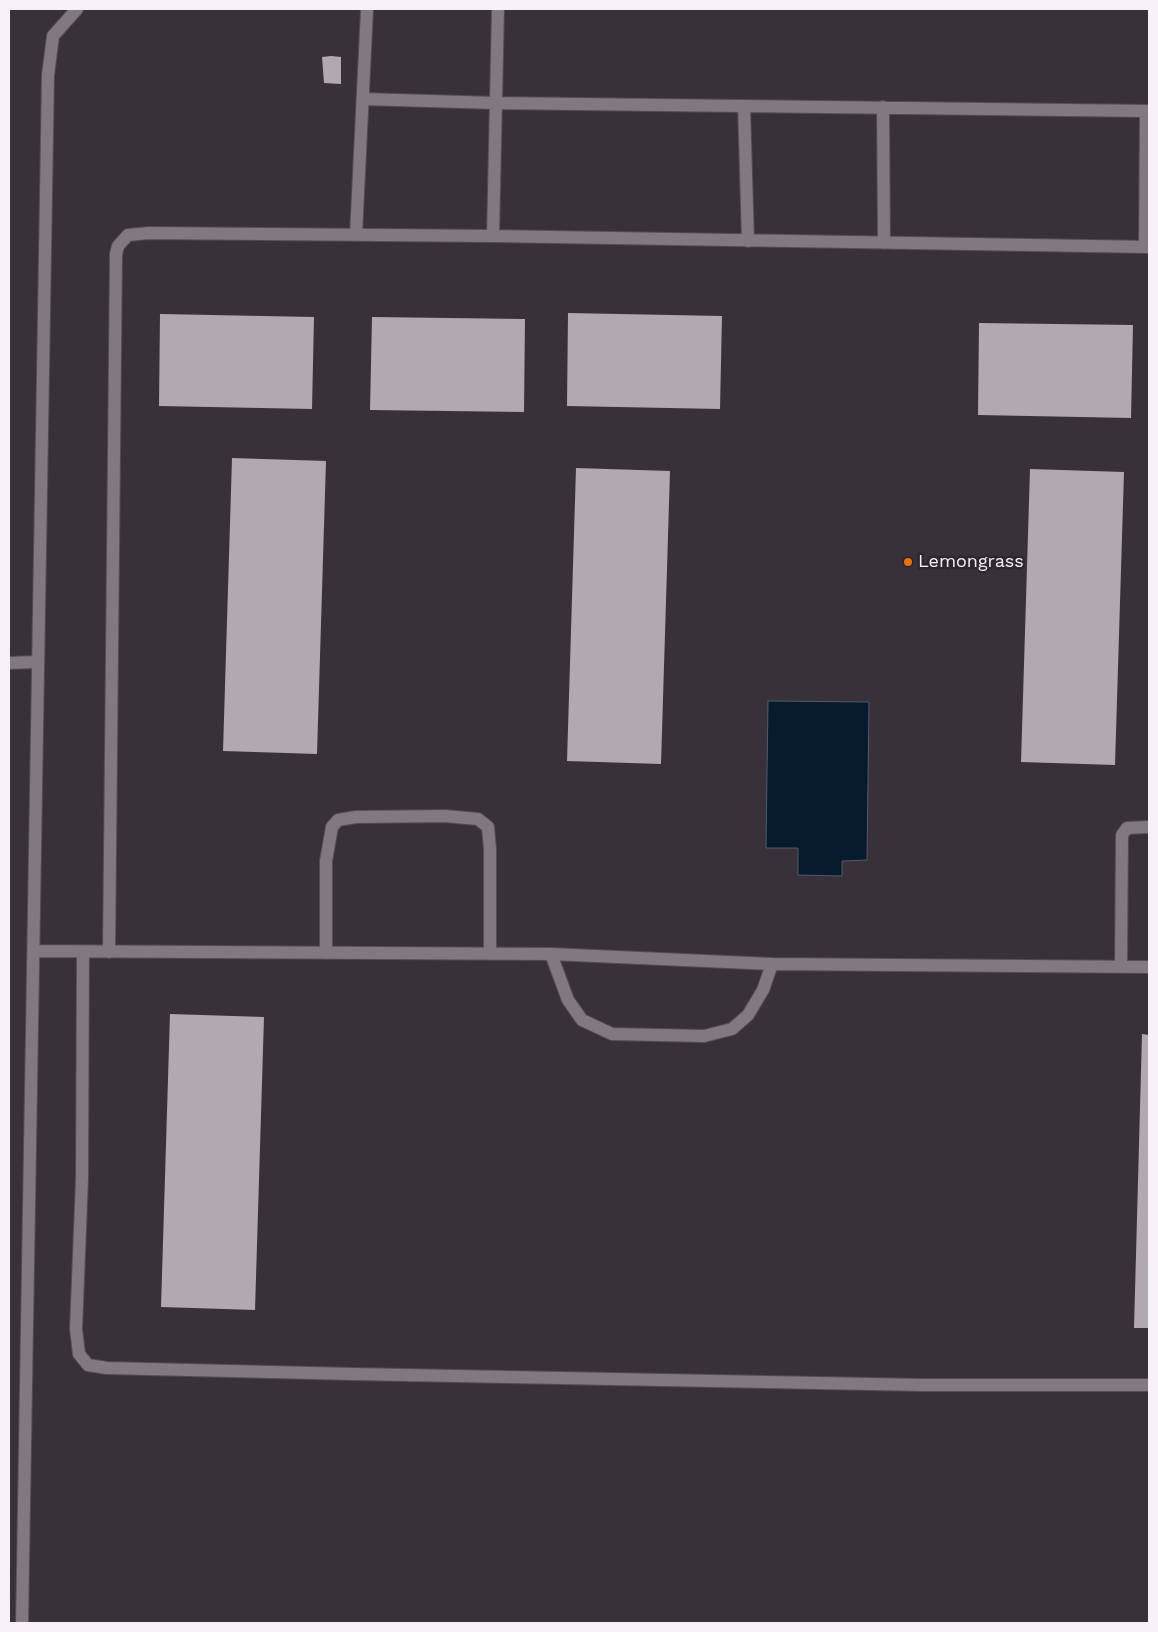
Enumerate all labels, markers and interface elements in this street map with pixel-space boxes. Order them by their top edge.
place label: Lemongrass [918,551,1024,573]
marker: Lemongrass [902,556,914,568]

